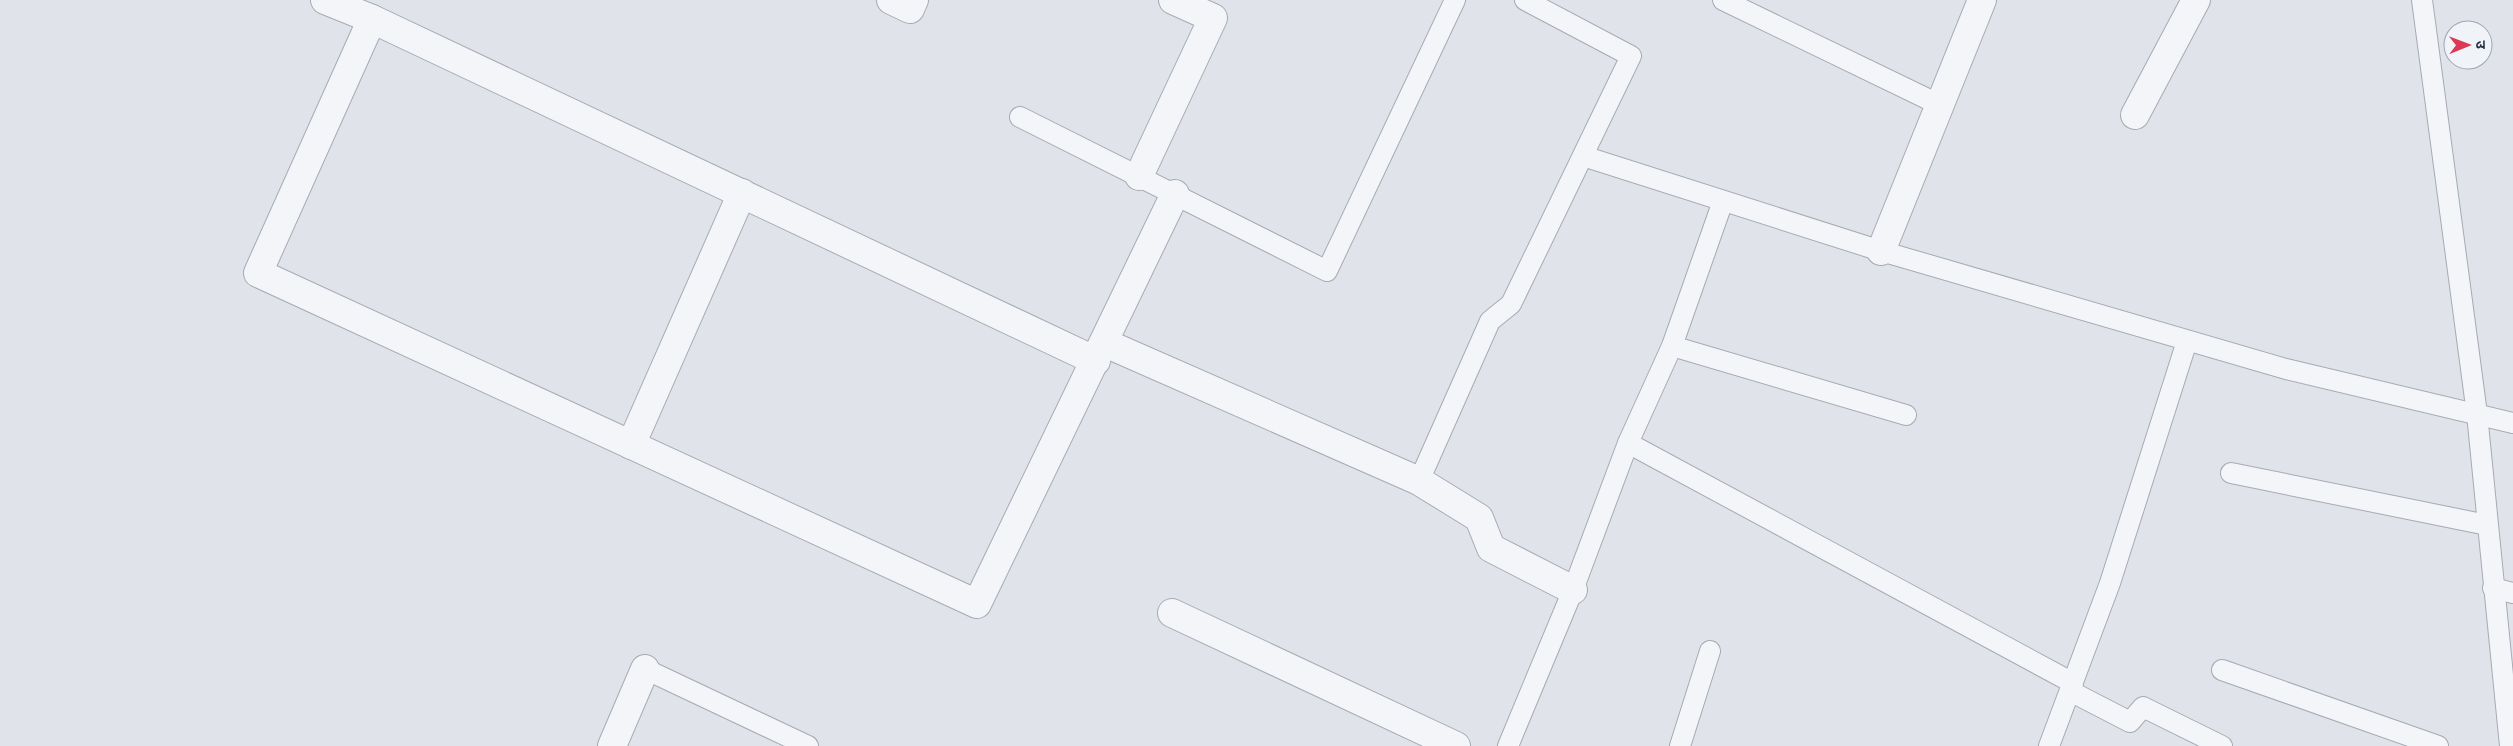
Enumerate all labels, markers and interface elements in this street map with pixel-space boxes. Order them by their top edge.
north arrow [2443,20,2493,70]
text: उ [2470,41,2490,50]

